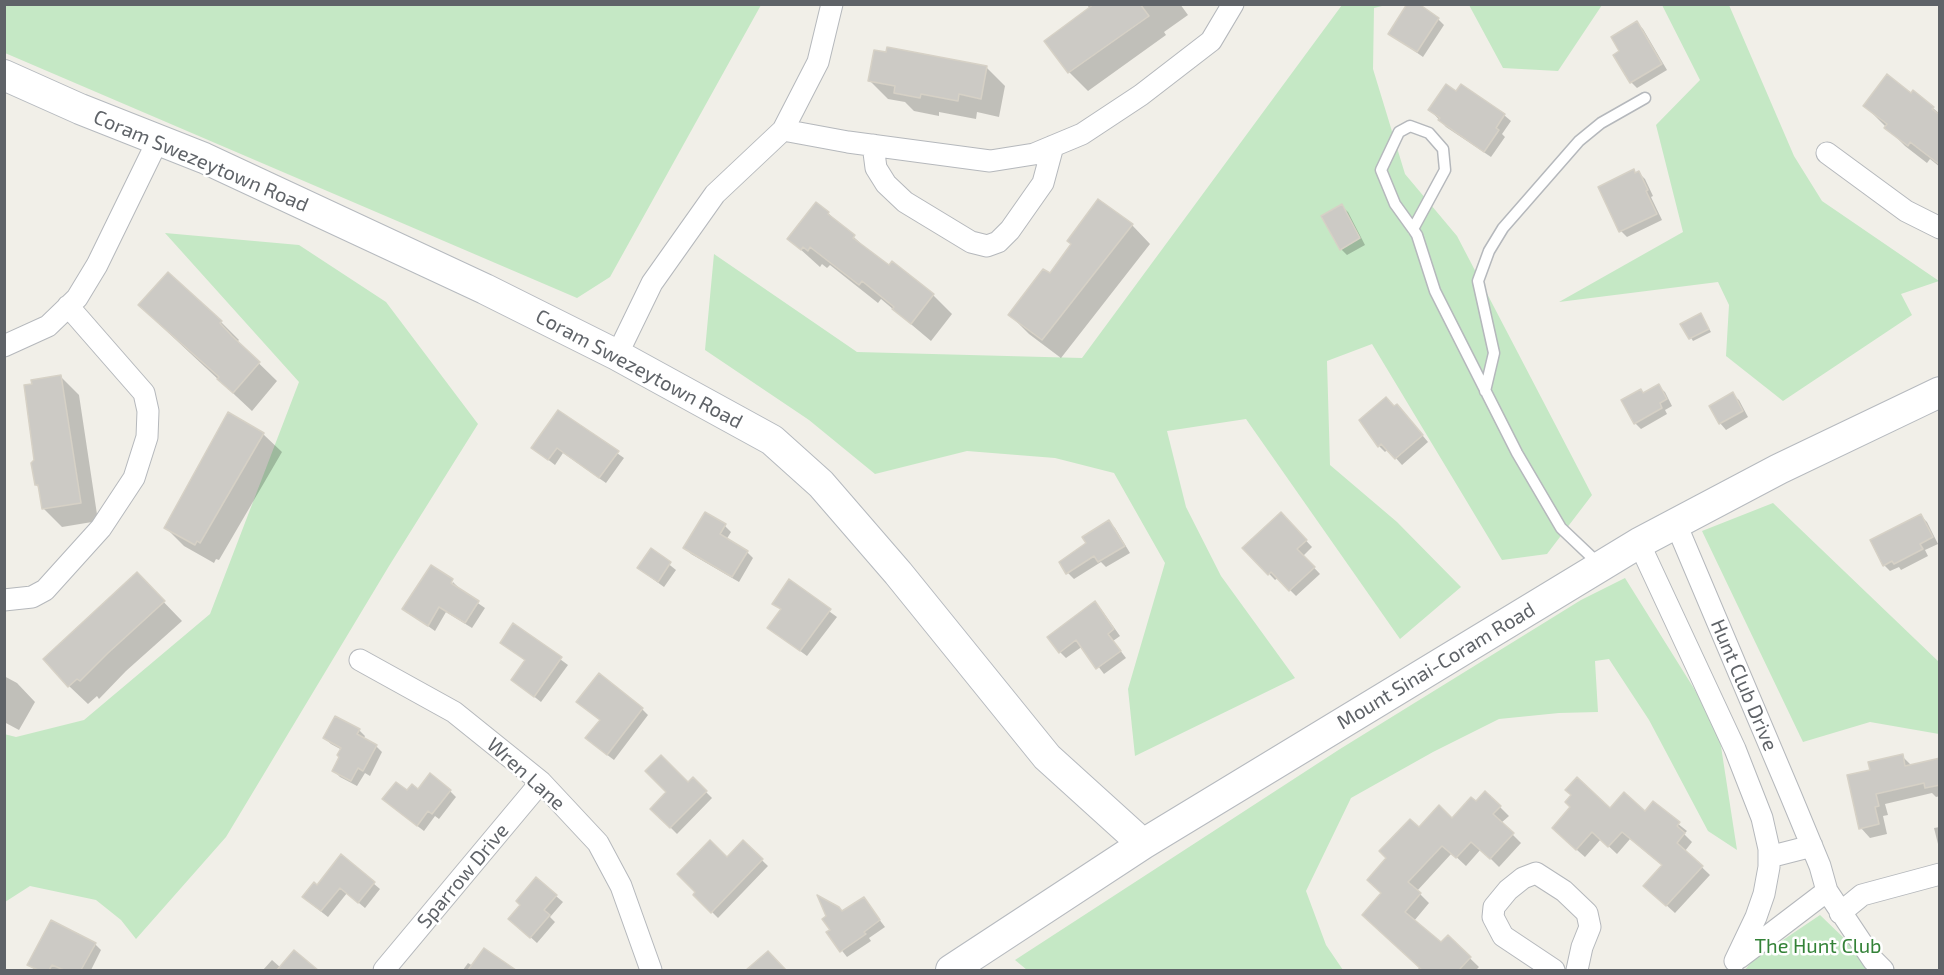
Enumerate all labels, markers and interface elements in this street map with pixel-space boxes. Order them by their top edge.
street label: Coram Swezeytown Road [90,105,312,217]
street label: Coram Swezeytown Road [531,304,747,434]
street label: Mount Sinai-Coram Road [1333,597,1539,735]
street label: Hunt Club Drive [1705,616,1783,754]
street label: Wren Lane [482,733,570,815]
street label: Sparrow Drive [412,819,514,933]
park label: The Hunt Club [1754,934,1882,958]

